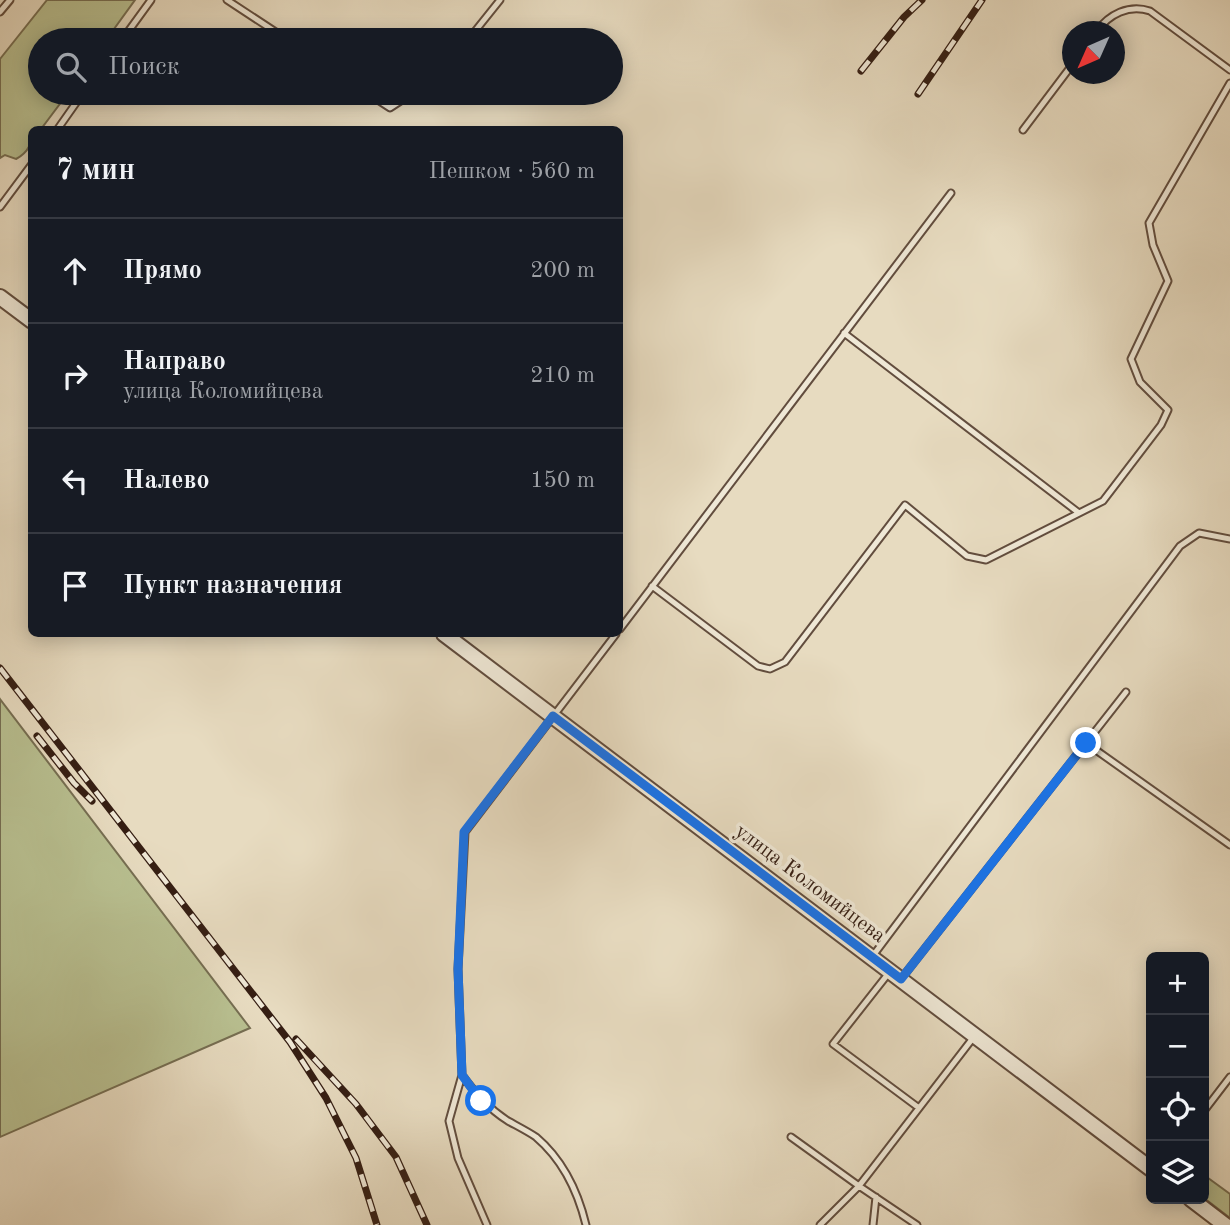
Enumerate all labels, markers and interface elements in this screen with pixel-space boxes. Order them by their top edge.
north arrow [1062,21,1125,84]
search box [28,28,623,105]
icon: search [52,48,90,86]
text: Поиск [108,54,180,80]
text: 7 мин [56,156,135,186]
text: Пешком · 560 m [429,160,595,183]
icon: ahead [56,252,94,290]
text: Прямо [123,258,202,284]
text: 200 m [530,259,595,282]
text: Направо [123,349,226,375]
icon: right [56,357,94,395]
text: 210 m [530,364,595,387]
text: улица Коломийцева [123,380,323,403]
icon: left [56,462,94,500]
text: Налево [123,468,210,494]
text: 150 m [530,469,595,492]
icon: arrive [56,567,94,605]
text: Пункт назначения [123,573,342,599]
route end [1070,727,1101,758]
street label: улица Коломийцева [731,821,889,947]
map controls [1146,952,1209,1204]
button: + [1146,952,1209,1015]
button: − [1146,1015,1209,1078]
button: locate [1146,1078,1209,1141]
route start [465,1085,496,1116]
button: layers [1146,1141,1209,1204]

